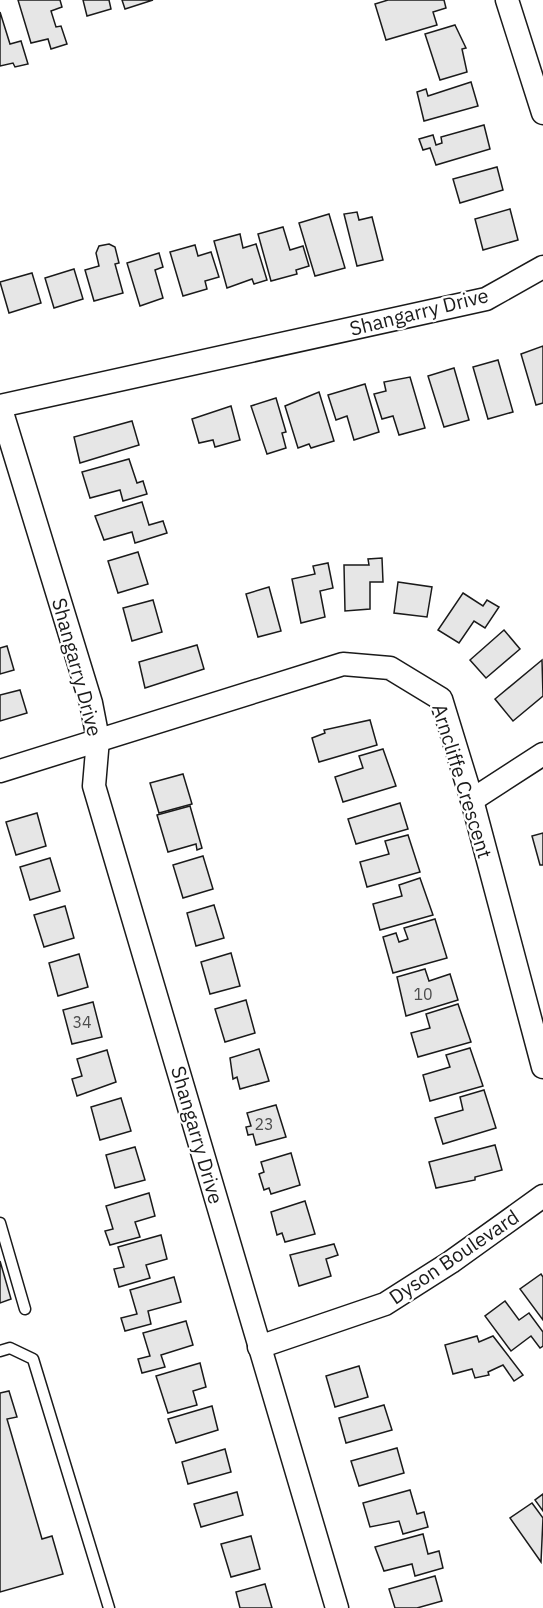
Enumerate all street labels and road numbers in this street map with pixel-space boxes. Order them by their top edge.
street label: Shangarry Drive [347,281,491,342]
street label: Shangarry Drive [46,595,109,739]
street label: Arncliffe Crescent [426,700,499,861]
street label: Shangarry Drive [165,1063,230,1207]
street label: Dyson Boulevard [383,1203,524,1310]

